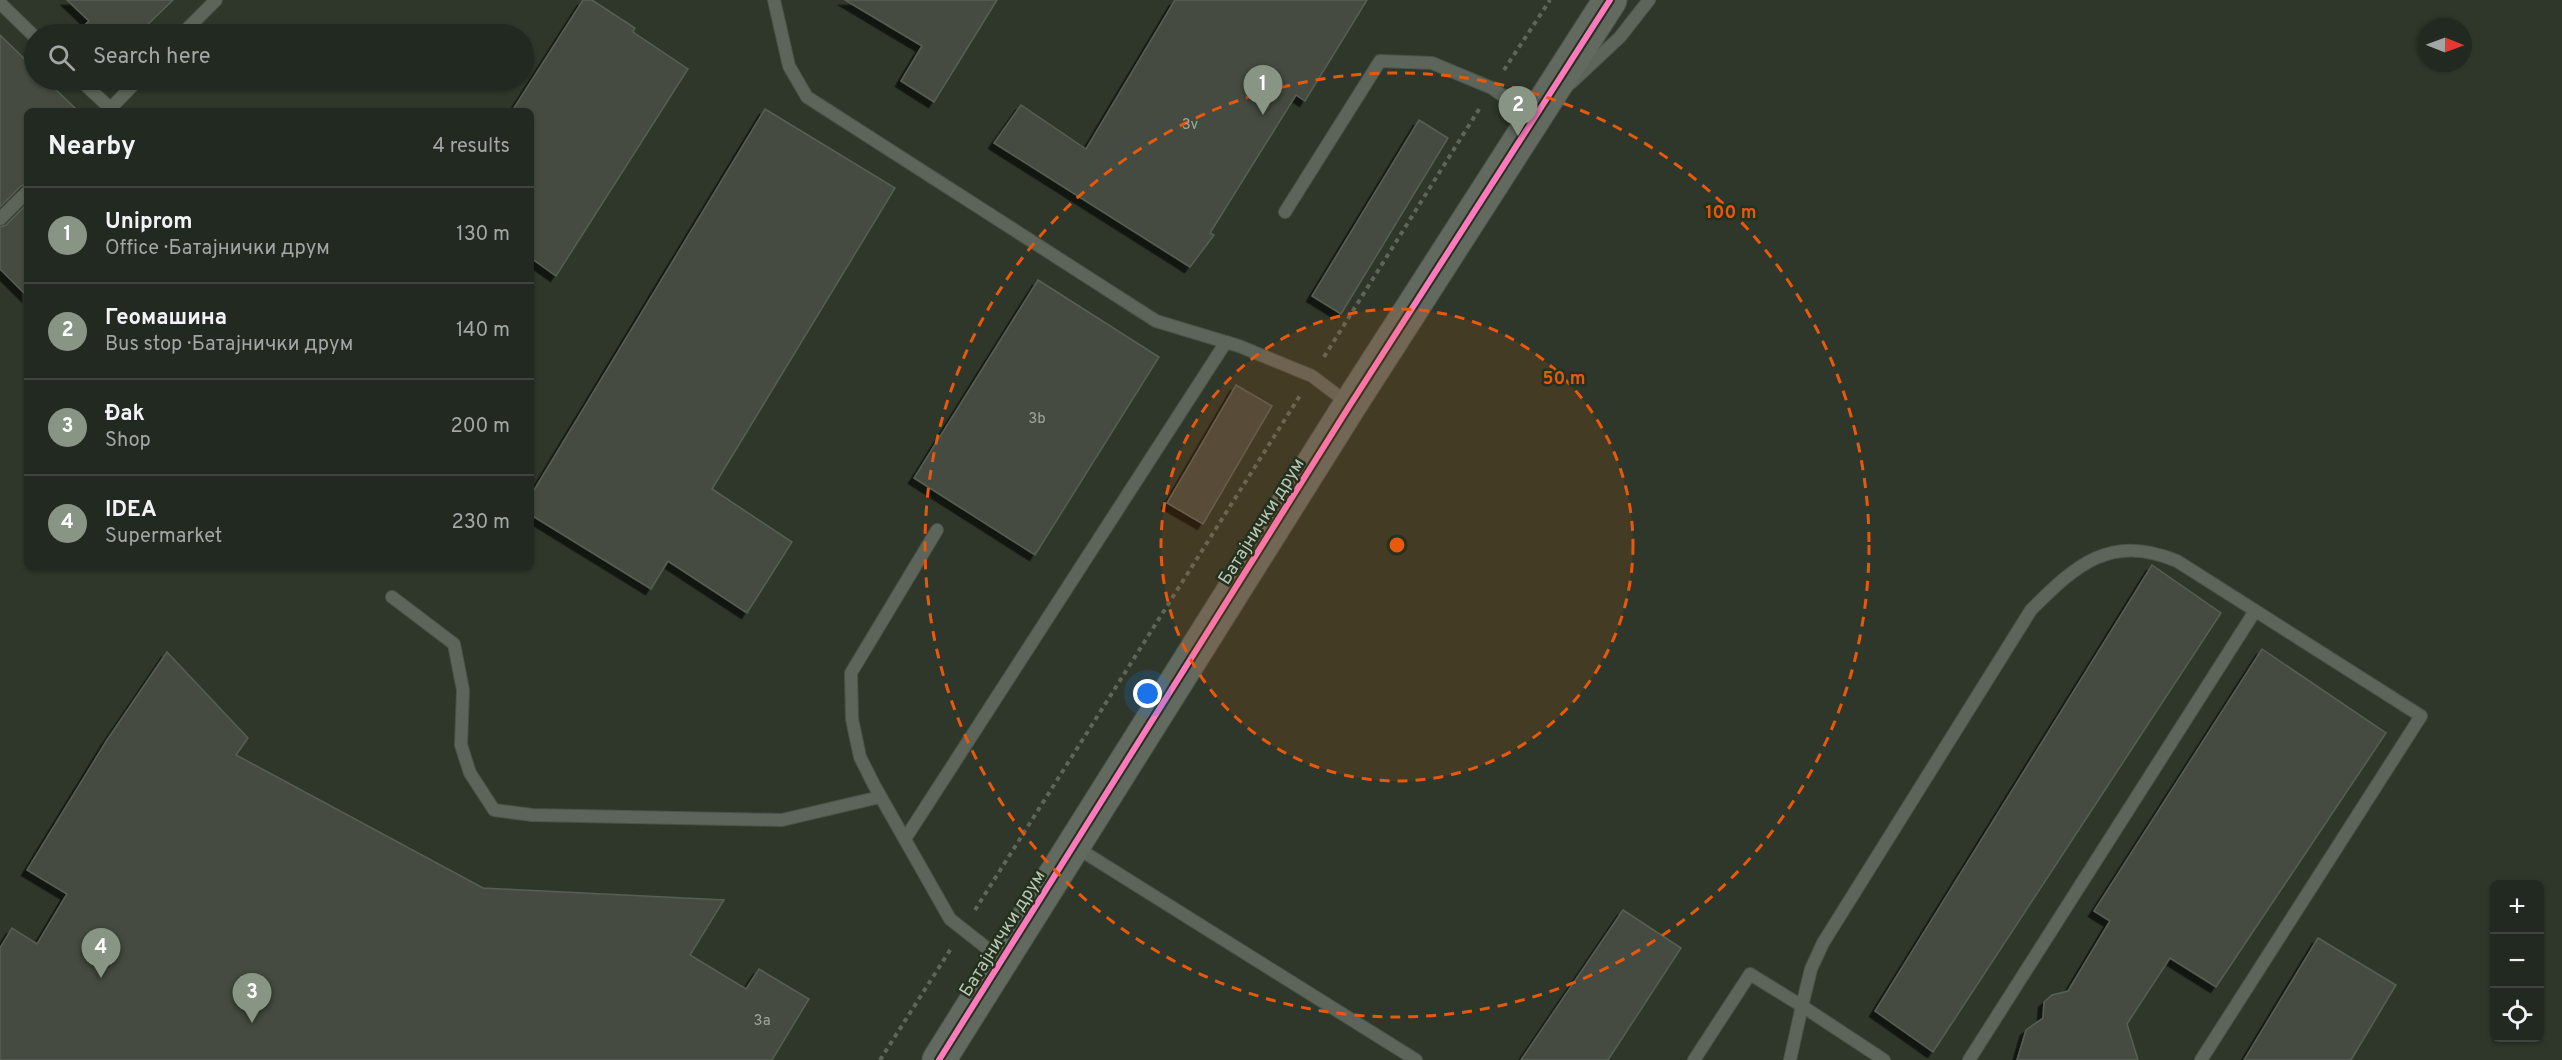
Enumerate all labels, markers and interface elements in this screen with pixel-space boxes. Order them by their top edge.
north arrow [2418,18,2472,72]
search box [24,24,534,90]
icon: search [45,41,78,74]
text: Search here [93,44,211,71]
pin: 1 [1244,66,1282,115]
pin: 2 [1498,86,1538,136]
house number: 3v [1182,116,1199,135]
text: Nearby [48,131,136,164]
text: 4 results [433,134,510,160]
text: 100 m [1705,202,1757,225]
text: Uniprom [105,209,193,236]
text: 1 [64,222,72,248]
text: 130 m [456,222,510,248]
text: Office · Батајнички друм [105,236,330,262]
text: Геомашина [105,305,227,332]
text: 2 [61,318,74,344]
text: 140 m [456,318,510,344]
text: Bus stop · Батајнички друм [105,332,353,358]
text: 50 m [1542,368,1586,391]
text: Đak [105,401,145,428]
house number: 3b [1028,410,1046,429]
text: 3 [62,414,74,440]
text: 200 m [451,414,510,440]
text: Shop [105,428,151,454]
street label: Батајнички друм [1214,454,1311,590]
text: IDEA [105,497,157,524]
text: 4 [61,510,74,536]
text: 230 m [451,510,510,536]
text: Supermarket [105,524,222,550]
centre of rings [1387,535,1407,555]
your location [1133,679,1162,708]
street label: Батајнички друм [955,866,1052,1002]
map controls [2490,880,2544,1042]
button: + [2490,880,2544,934]
pin: 4 [82,928,120,978]
button: − [2490,934,2544,988]
pin: 3 [232,974,272,1023]
button: locate [2490,988,2544,1042]
house number: 3a [753,1012,771,1031]

